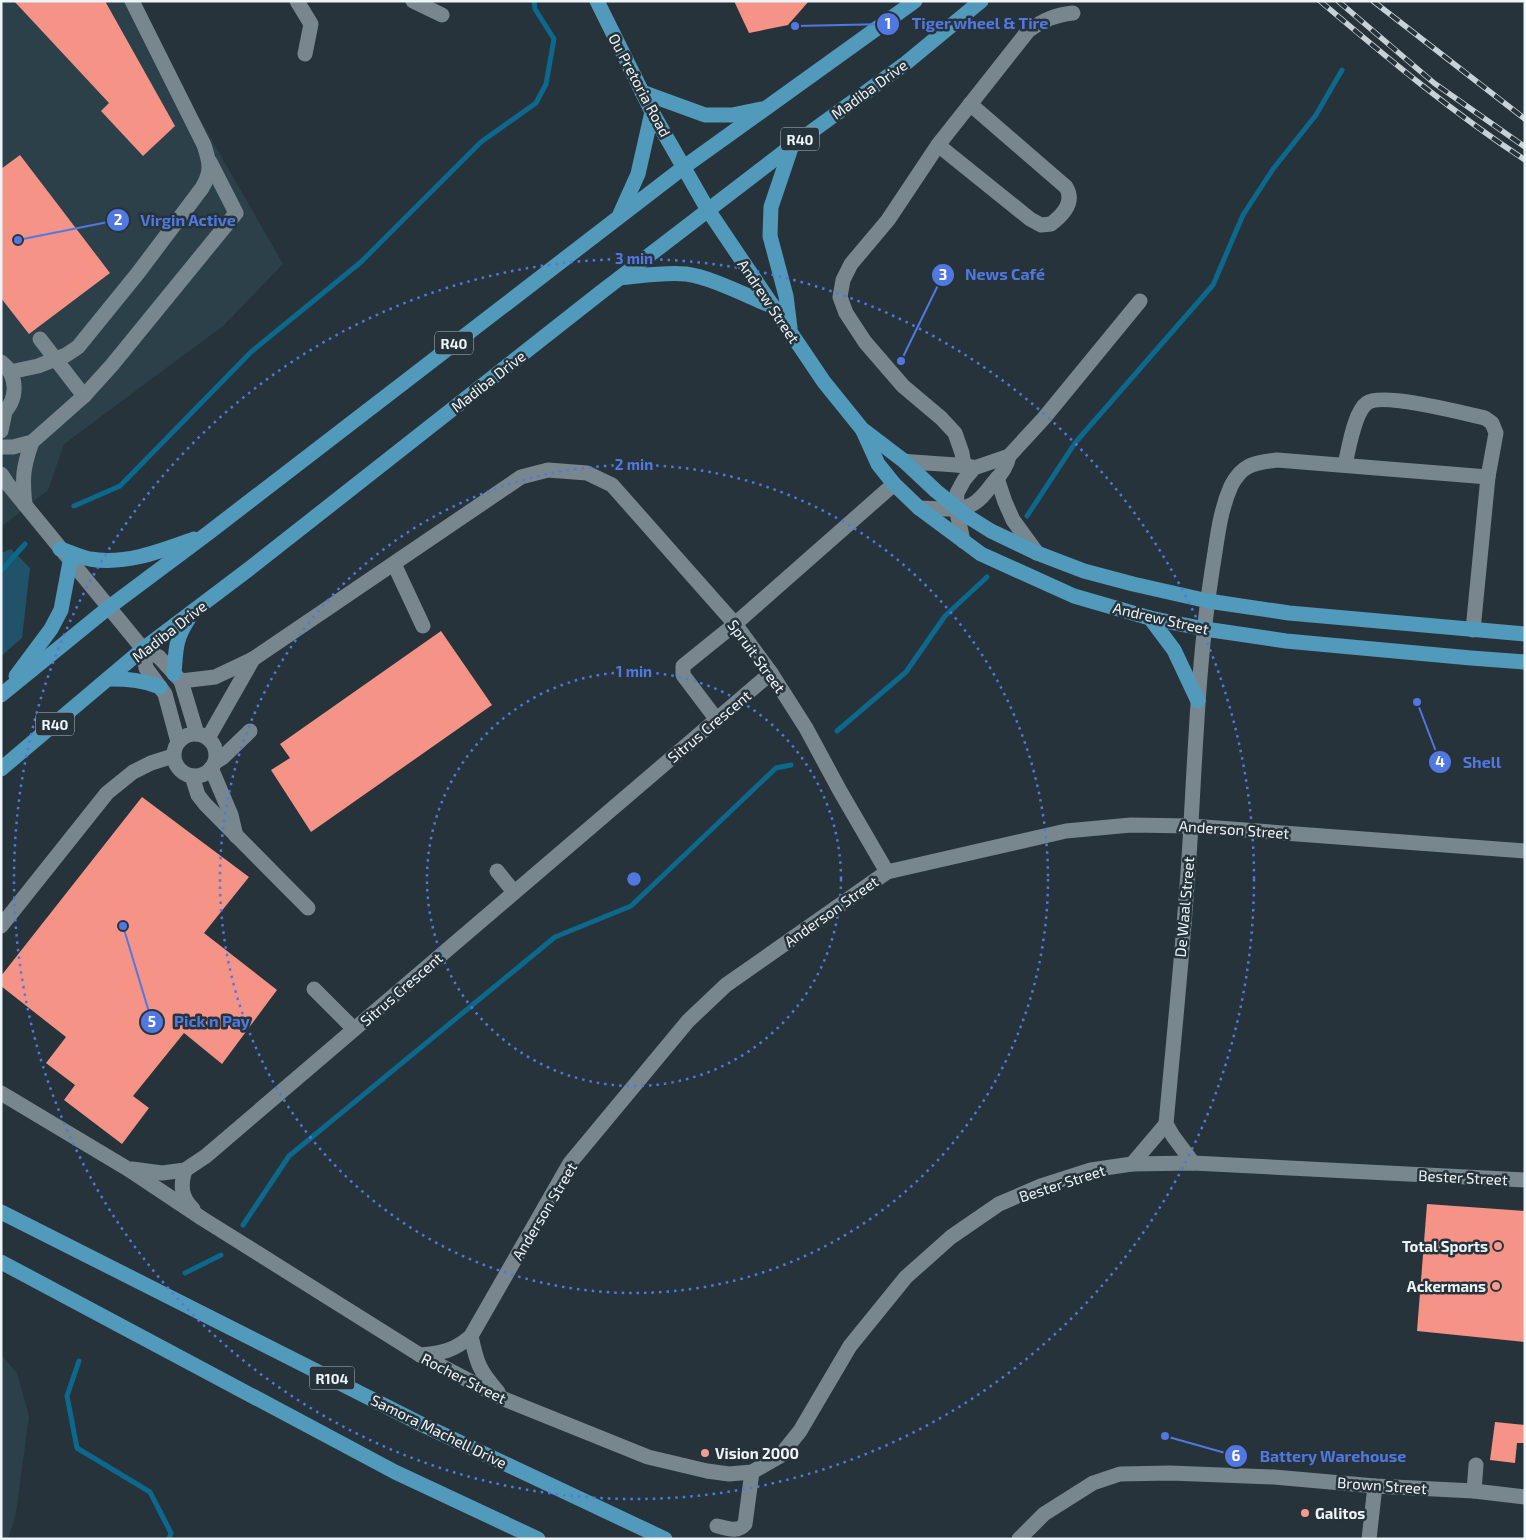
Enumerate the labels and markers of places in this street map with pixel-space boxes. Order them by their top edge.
callout: Tiger wheel & Tire [876,8,1059,39]
callout: Virgin Active [105,205,246,236]
callout: News Café [930,259,1055,290]
callout: Shell [1428,747,1511,778]
centre of rings [625,870,643,888]
callout: Pick n Pay [139,1006,260,1037]
place label: Total Sports [1402,1237,1488,1255]
marker: Total Sports [1492,1240,1504,1252]
place label: Ackermans [1407,1277,1486,1295]
marker: Ackermans [1490,1280,1502,1292]
callout: Battery Warehouse [1224,1441,1416,1472]
place label: Vision 2000 [715,1444,799,1462]
marker: Vision 2000 [699,1447,711,1459]
place label: Galitos [1315,1504,1365,1522]
marker: Galitos [1299,1507,1311,1519]

